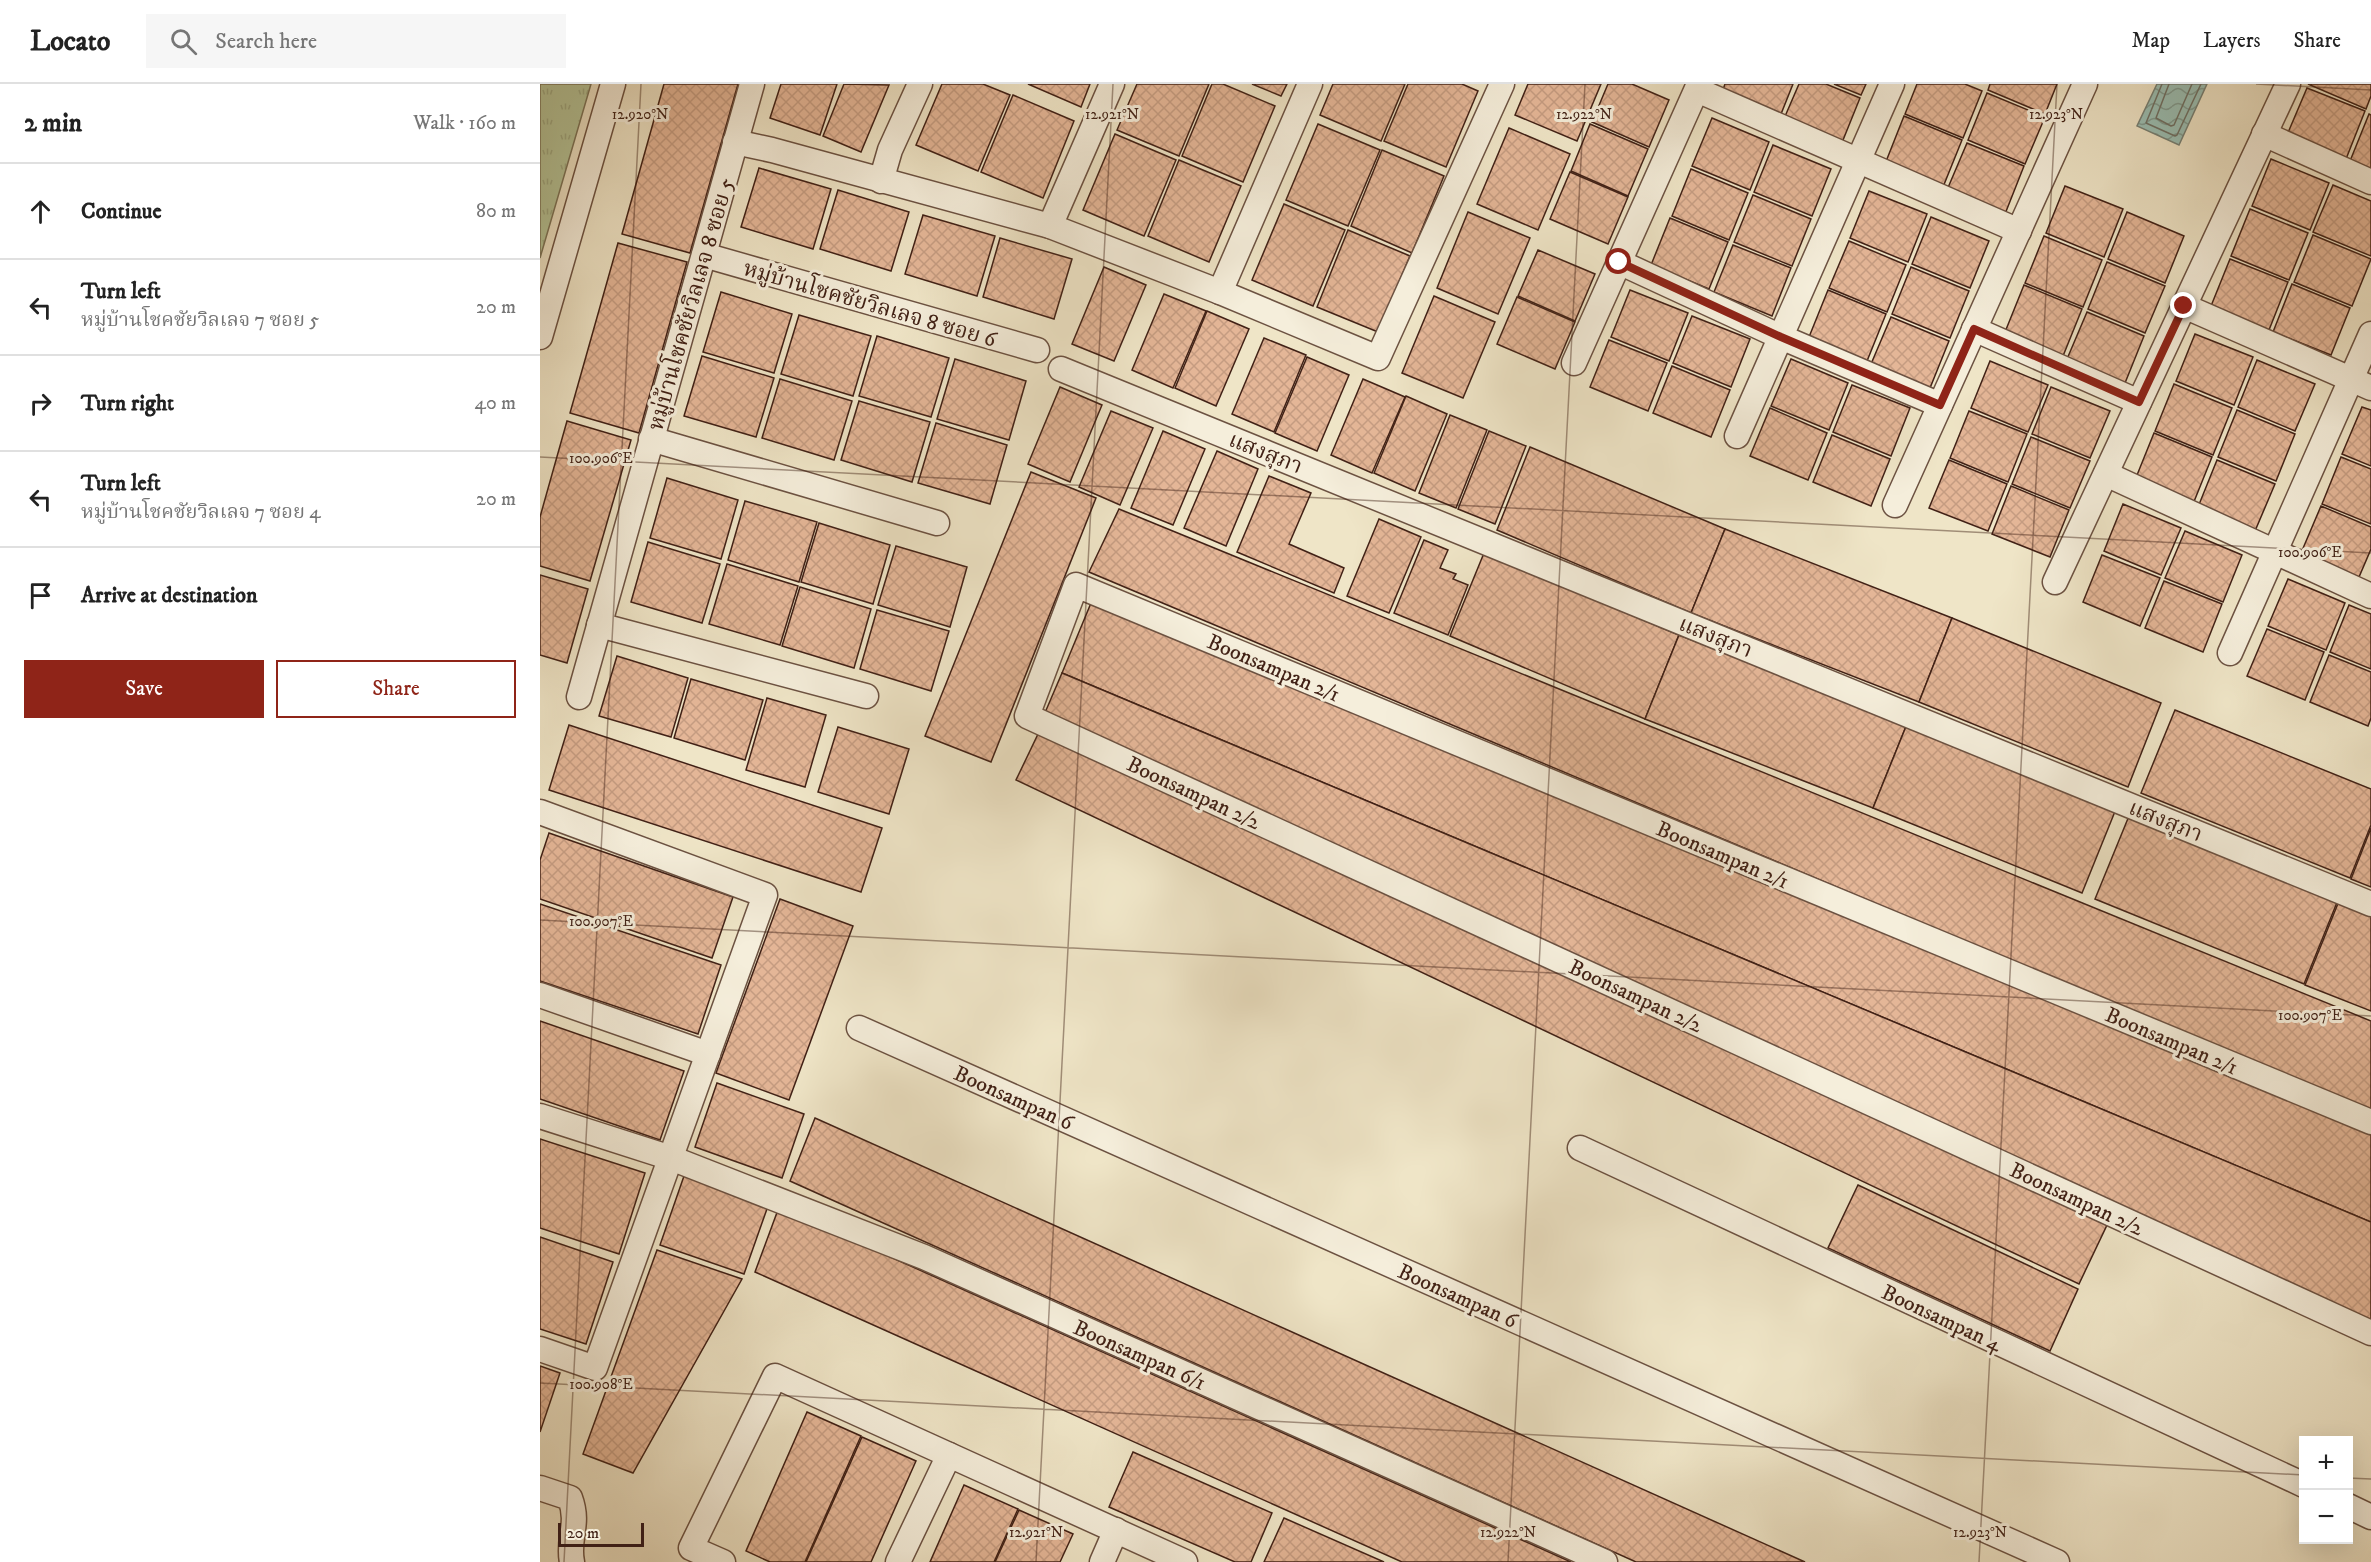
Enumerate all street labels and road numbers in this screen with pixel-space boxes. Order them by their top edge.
street label: หมู่บ้านโชคชัยวิลเลจ 8 ซอย 5 [641,174,740,434]
street label: หมู่บ้านโชคชัยวิลเลจ 8 ซอย 6 [740,253,1001,354]
street label: แสงสุภา [1225,426,1306,480]
street label: แสงสุภา [1675,610,1756,664]
street label: Boonsampan 2/1 [1203,628,1344,708]
street label: Boonsampan 2/2 [1122,751,1265,836]
street label: แสงสุภา [2125,794,2206,848]
street label: Boonsampan 2/1 [1652,815,1793,895]
street label: Boonsampan 2/2 [1564,954,1707,1039]
street label: Boonsampan 2/1 [2101,1001,2242,1081]
street label: Boonsampan 6 [949,1060,1079,1137]
street label: Boonsampan 2/2 [2005,1157,2148,1242]
street label: Boonsampan 6 [1393,1258,1523,1335]
street label: Boonsampan 4 [1877,1279,2007,1358]
street label: Boonsampan 6/1 [1069,1314,1210,1397]

